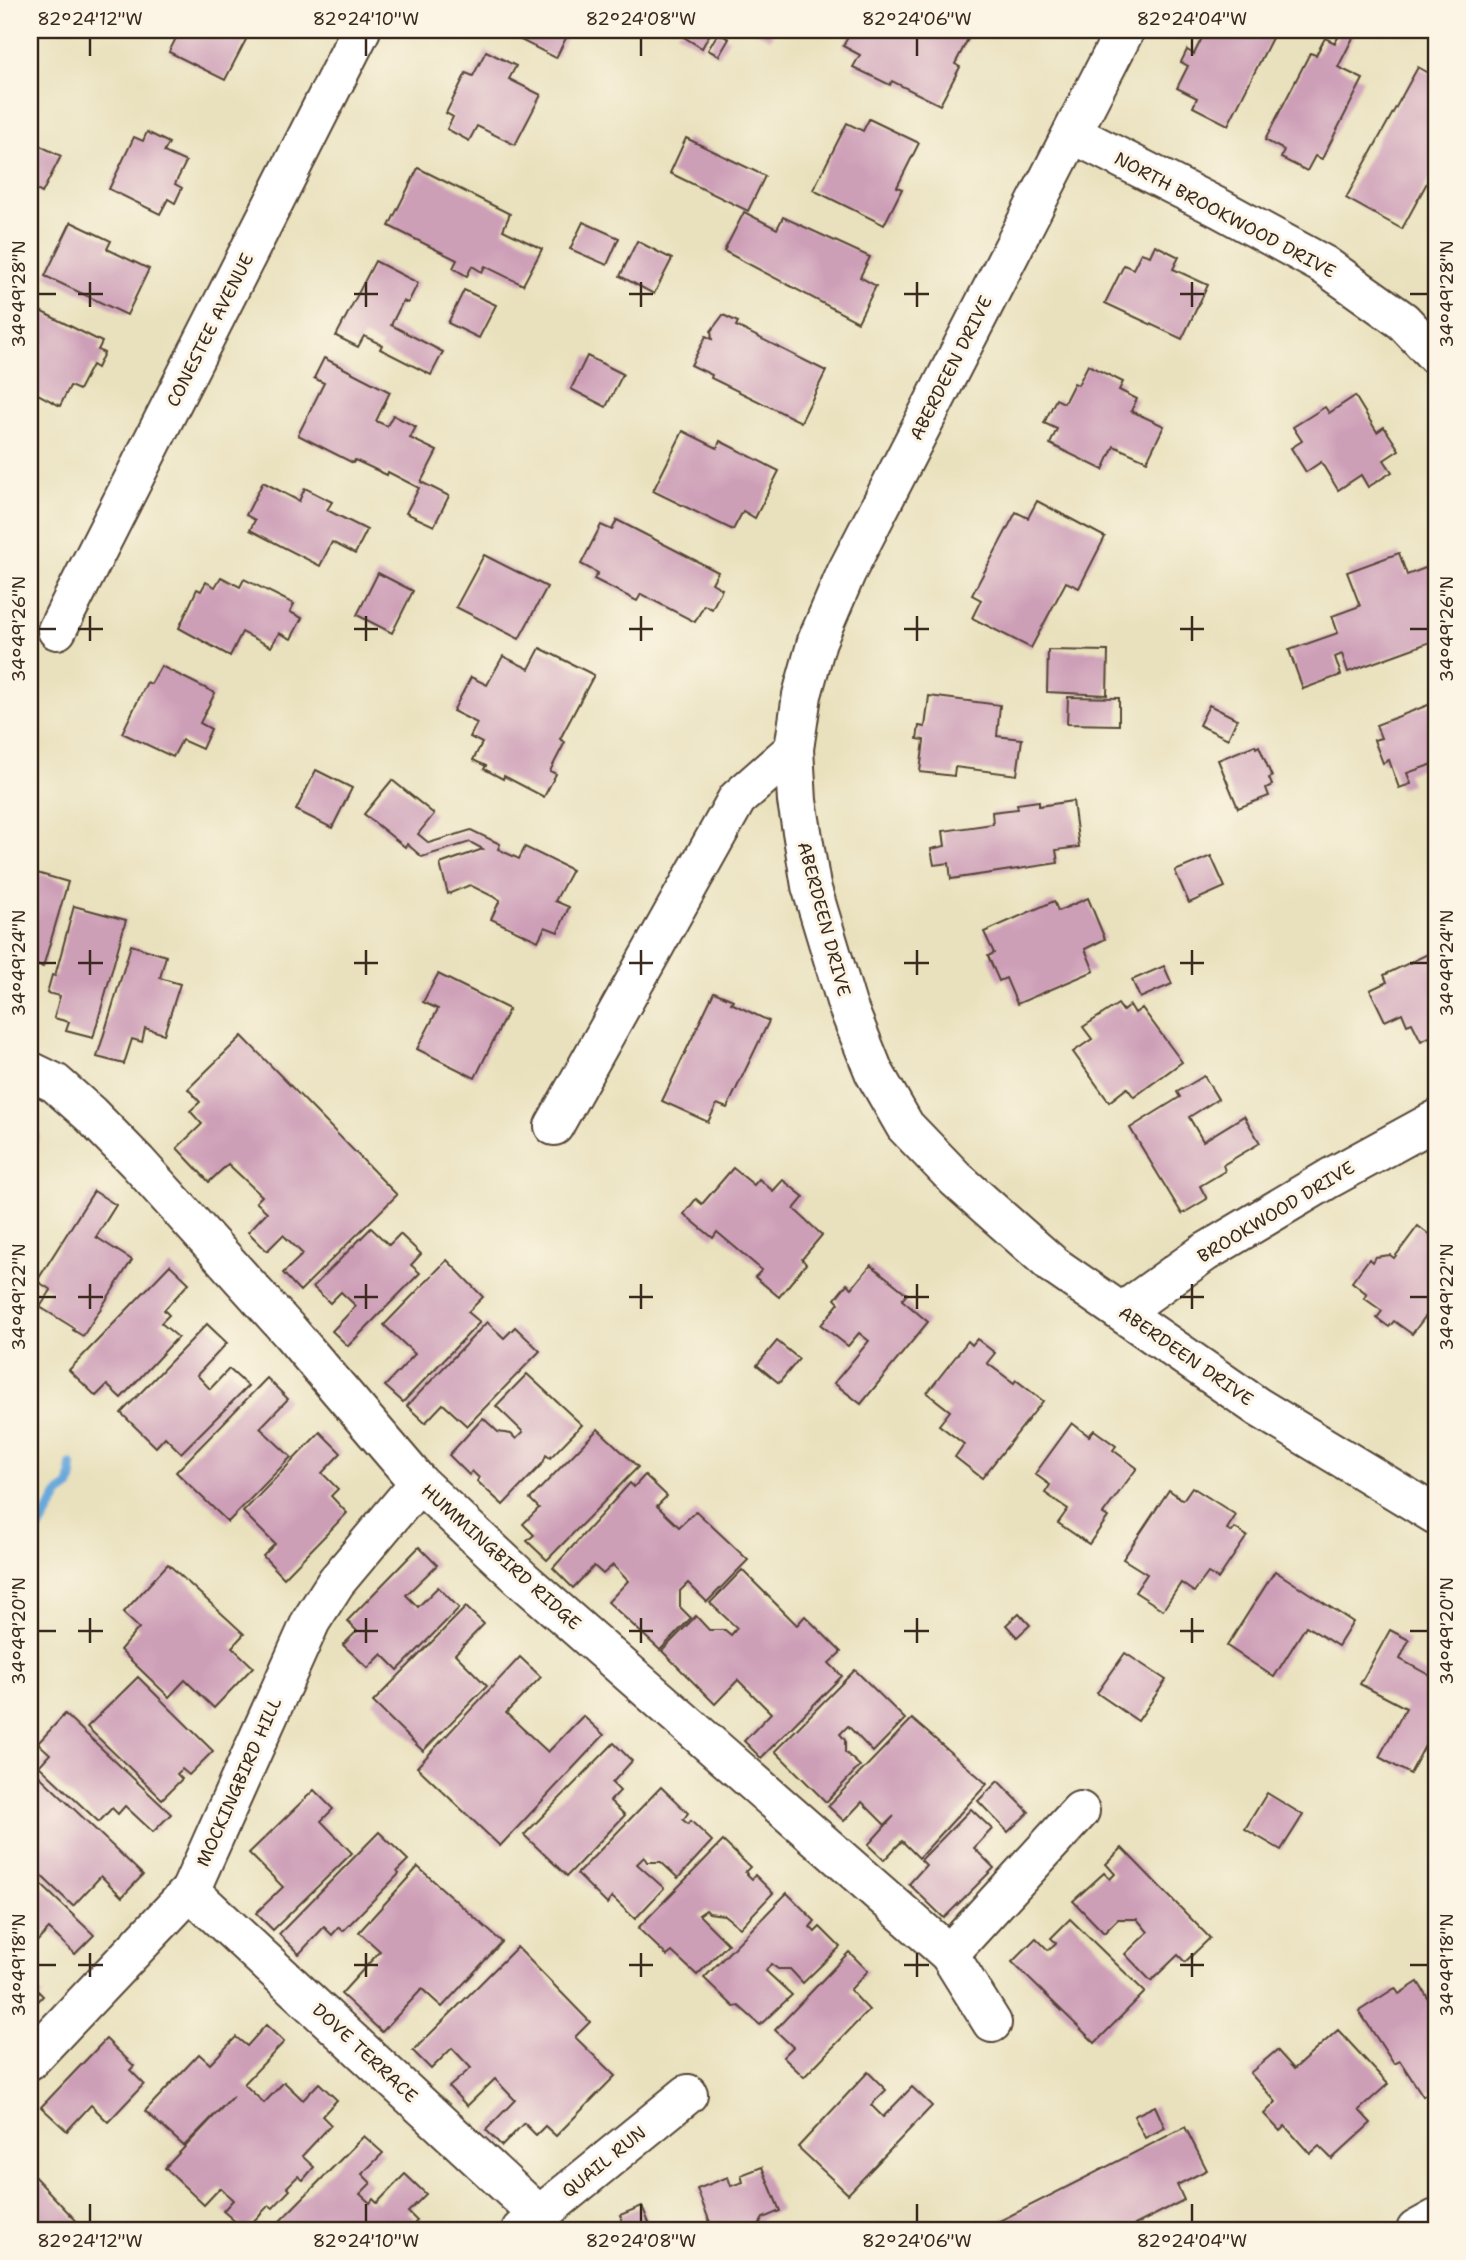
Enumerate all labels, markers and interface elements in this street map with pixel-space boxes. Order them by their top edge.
text: 82°24'12"W [37,7,143,31]
text: 82°24'10"W [313,7,419,31]
text: 82°24'08"W [586,7,696,31]
text: 82°24'06"W [862,7,972,31]
text: 82°24'04"W [1137,7,1247,31]
street label: NORTH BROOKWOOD DRIVE [1110,146,1340,284]
text: 34°49'28"N [7,240,31,348]
text: 34°49'28"N [1435,240,1459,348]
street label: CONESTEE AVENUE [161,249,259,411]
street label: ABERDEEN DRIVE [904,292,998,444]
text: 34°49'26"N [7,576,31,682]
text: 34°49'26"N [1435,576,1459,682]
street label: ABERDEEN DRIVE [792,839,856,999]
text: 34°49'24"N [7,909,31,1017]
text: 34°49'24"N [1435,909,1459,1017]
street label: BROOKWOOD DRIVE [1193,1156,1359,1268]
text: 34°49'22"N [7,1243,31,1351]
text: 34°49'22"N [1435,1243,1459,1351]
street label: ABERDEEN DRIVE [1114,1301,1258,1411]
street label: HUMMINGBIRD RIDGE [416,1479,586,1635]
text: 34°49'20"N [7,1577,31,1685]
text: 34°49'20"N [1435,1577,1459,1685]
street label: MOCKINGBIRD HILL [191,1693,287,1870]
text: 34°49'18"N [7,1913,31,2017]
text: 34°49'18"N [1435,1913,1459,2017]
street label: DOVE TERRACE [307,1998,423,2108]
street label: QUAIL RUN [557,2121,651,2203]
text: 82°24'12"W [37,2229,143,2253]
text: 82°24'10"W [313,2229,419,2253]
text: 82°24'08"W [586,2229,696,2253]
text: 82°24'06"W [862,2229,972,2253]
text: 82°24'04"W [1137,2229,1247,2253]

